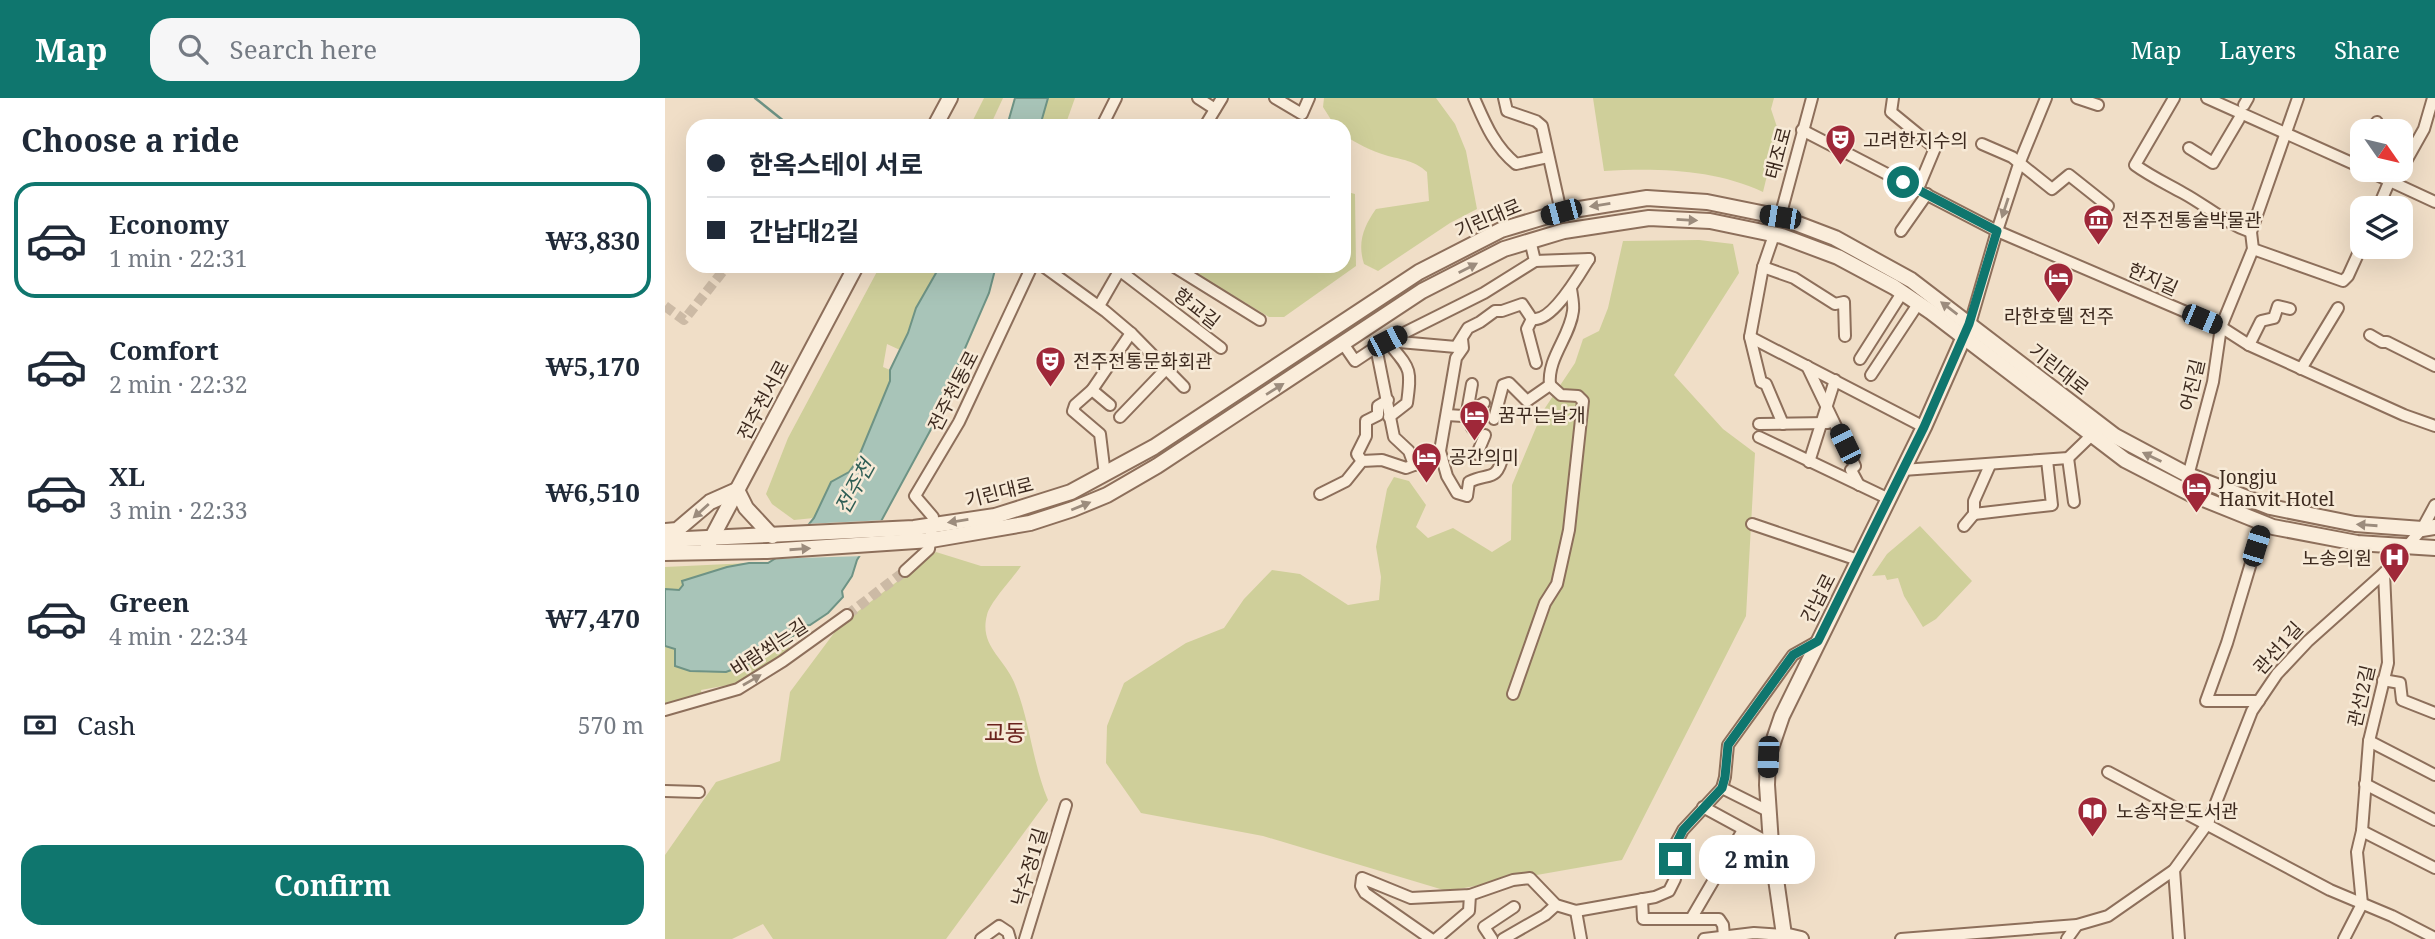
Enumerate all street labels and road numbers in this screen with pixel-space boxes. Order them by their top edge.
street label: 태조로 [1759,124,1797,182]
street label: 기린대로 [1451,192,1525,244]
street label: 한지길 [2124,256,2182,302]
street label: 향교길 [1168,282,1226,334]
street label: 기린대로 [2023,337,2095,401]
street label: 전주천동로 [922,346,984,436]
street label: 전주천서로 [731,355,795,445]
street label: 어진길 [2173,357,2211,413]
street label: 기린대로 [962,471,1036,513]
street label: 간납로 [1795,569,1841,627]
street label: 바람쐬는길 [725,612,813,682]
street label: 관선1길 [2247,616,2309,680]
street label: 관선2길 [2341,662,2381,730]
street label: 낙수정1길 [1005,825,1053,909]

